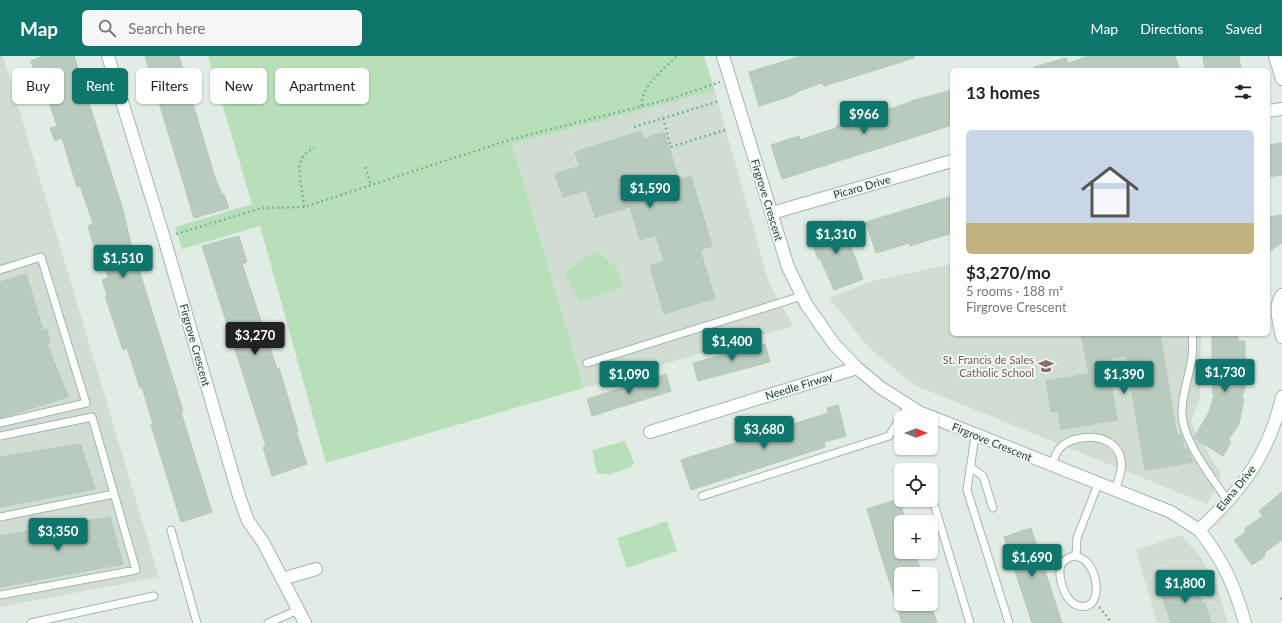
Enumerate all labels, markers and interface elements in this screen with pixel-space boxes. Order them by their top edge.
search box [82,10,362,46]
text: Map [20,17,58,40]
icon: search [96,17,118,39]
text: Search here [128,19,206,37]
text: Map [1091,20,1118,37]
text: Directions [1140,20,1203,37]
text: Saved [1225,20,1262,37]
chip: Buy [12,68,64,104]
chip: Rent [72,68,128,104]
chip: Filters [136,68,202,104]
chip: New [210,68,267,104]
chip: Apartment [275,68,369,104]
icon: filters [1232,81,1254,103]
text: 13 homes [966,82,1040,103]
pin: $966 [840,101,888,135]
text: $966 [849,106,879,122]
icon: home [1074,156,1146,228]
street label: Firgrove Crescent [749,157,786,242]
street label: Picaro Drive [832,172,892,201]
pin: $1,590 [617,175,683,209]
text: $1,590 [630,180,670,196]
pin: $1,310 [803,221,869,255]
text: $1,310 [816,226,856,242]
pin: $1,510 [90,245,156,279]
text: $1,510 [103,250,143,266]
text: $3,270/mo [966,262,1051,283]
text: 5 rooms · 188 m² [966,283,1063,299]
text: Firgrove Crescent [966,299,1067,315]
street label: Firgrove Crescent [178,302,213,388]
pin: $3,270 [222,322,288,356]
text: $3,270 [235,327,275,343]
pin: $1,400 [699,328,765,362]
text: $1,400 [712,333,752,349]
place label: St. Francis de Sales Catholic School [943,353,1034,379]
school or university icon: St. Francis de Sales Catholic School [1037,357,1055,375]
pin: $1,730 [1192,359,1258,393]
pin: $1,090 [596,361,662,395]
pin: $1,390 [1091,361,1157,395]
text: $1,730 [1205,364,1245,380]
text: $1,090 [609,366,649,382]
text: $1,390 [1104,366,1144,382]
street label: Needle Firway [764,369,834,402]
north arrow [894,411,938,455]
map controls [894,411,938,611]
pin: $3,680 [731,416,797,450]
street label: Firgrove Crescent [950,420,1034,464]
text: $3,680 [744,421,784,437]
street label: Elana Drive [1213,462,1258,513]
button: locate [894,463,938,507]
button: + [894,515,938,559]
pin: $3,350 [25,518,91,552]
text: $3,350 [38,523,78,539]
pin: $1,690 [999,544,1065,578]
text: $1,690 [1012,549,1052,565]
button: − [894,567,938,611]
pin: $1,800 [1152,570,1218,604]
text: $1,800 [1165,575,1205,591]

